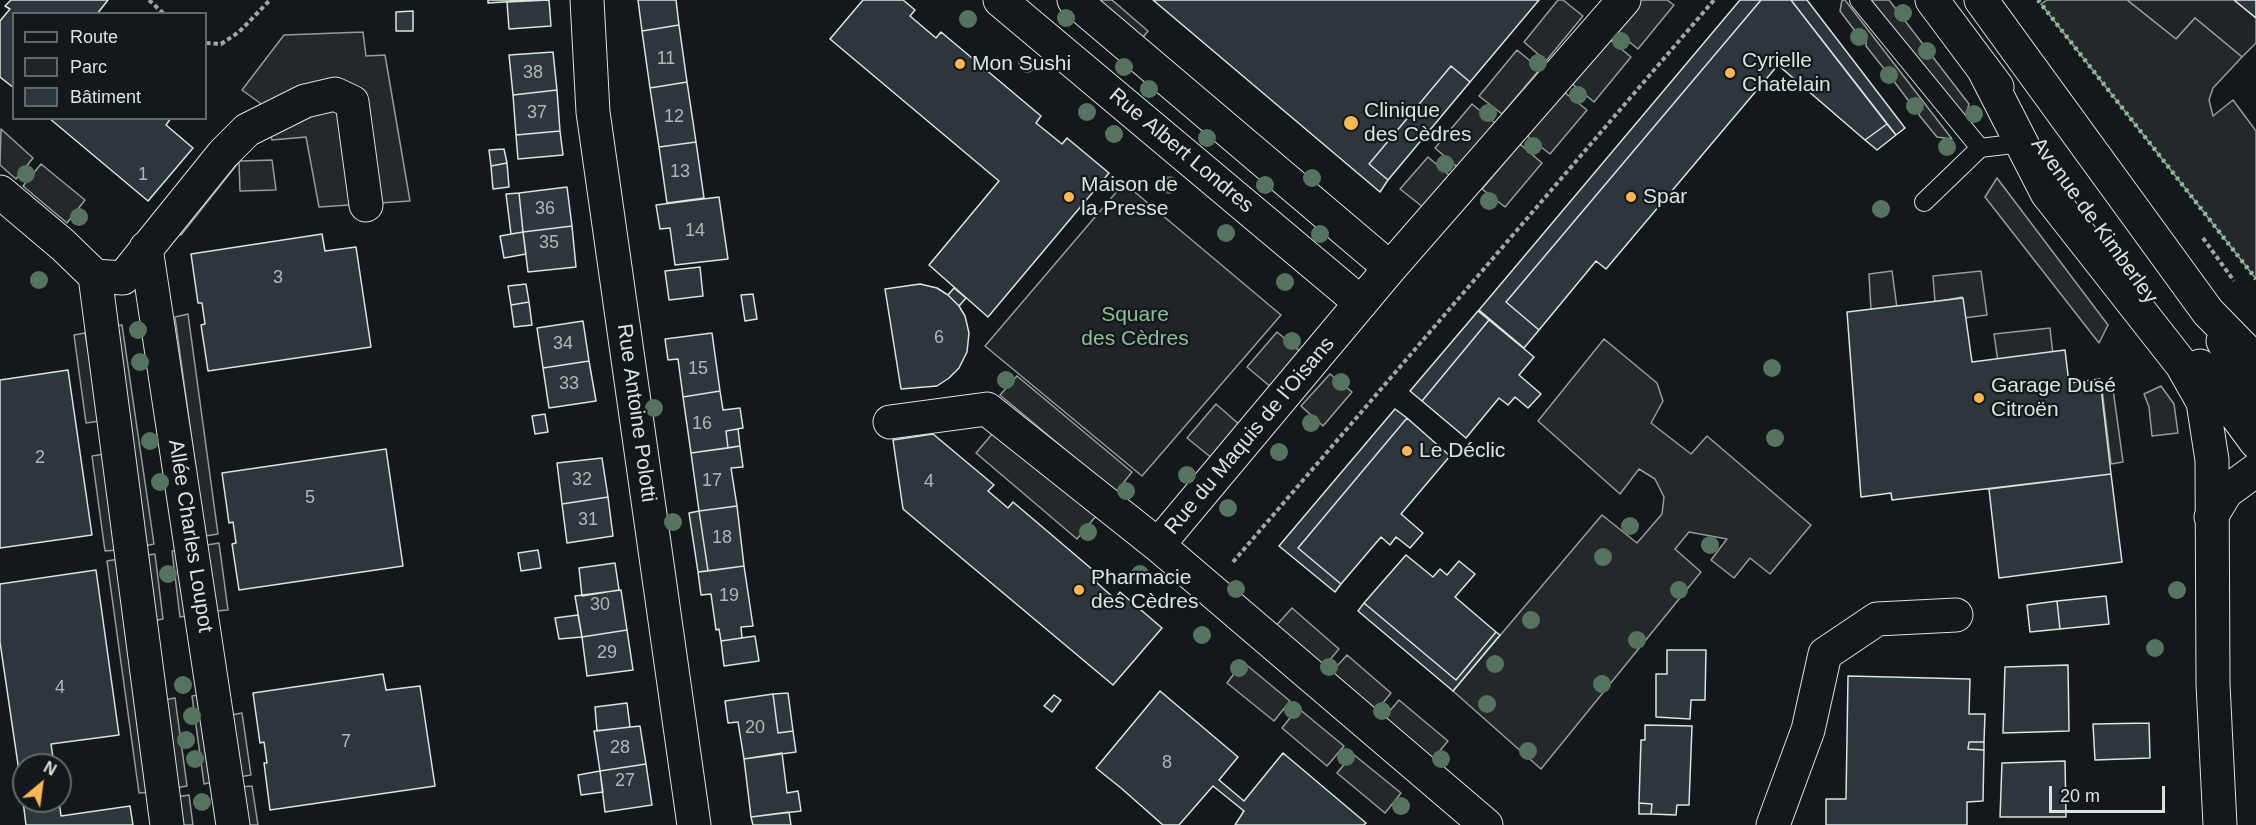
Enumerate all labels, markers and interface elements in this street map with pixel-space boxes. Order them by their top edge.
legend [12,12,207,120]
text: Route [70,27,118,47]
house number: 11 [657,48,675,70]
place label: Cyrielle Chatelain [1742,48,1831,98]
place label: Mon Sushi [972,51,1071,77]
text: Parc [70,57,107,77]
marker: Mon Sushi [953,57,967,71]
house number: 38 [523,62,543,84]
marker: Cyrielle Chatelain [1723,66,1737,80]
street label: Rue Albert Londres [1104,83,1258,219]
text: Bâtiment [70,87,141,107]
place label: Clinique des Cèdres [1364,98,1471,148]
house number: 37 [527,102,547,124]
house number: 12 [664,106,684,128]
marker: Clinique des Cèdres [1342,114,1360,132]
street label: Avenue de Kimberley [2025,133,2163,309]
house number: 13 [670,161,690,183]
house number: 1 [138,164,148,186]
place label: Maison de la Presse [1081,172,1178,222]
place label: Spar [1643,184,1687,210]
marker: Maison de la Presse [1062,190,1076,204]
marker: Spar [1624,190,1638,204]
house number: 36 [535,198,555,220]
house number: 14 [685,220,705,242]
house number: 35 [539,232,559,254]
house number: 3 [273,267,283,289]
park label: Square des Cèdres [1081,302,1189,352]
street label: Rue Antoine Polotti [611,322,661,504]
house number: 6 [934,327,944,349]
street label: Rue du Maquis de l'Oisans [1160,332,1340,540]
house number: 34 [553,333,573,355]
house number: 15 [688,358,708,380]
house number: 33 [559,373,579,395]
place label: Garage Dusé Citroën [1991,373,2116,423]
marker: Garage Dusé Citroën [1972,391,1986,405]
house number: 16 [692,413,712,435]
street label: Allée Charles Loupot [162,438,218,634]
place label: Le Déclic [1419,438,1505,464]
marker: Le Déclic [1400,444,1414,458]
house number: 2 [35,447,45,469]
house number: 32 [572,469,592,491]
house number: 17 [702,470,722,492]
house number: 4 [924,471,934,493]
house number: 5 [305,487,315,509]
house number: 31 [578,509,598,531]
house number: 18 [712,527,732,549]
place label: Pharmacie des Cèdres [1091,565,1198,615]
marker: Pharmacie des Cèdres [1072,583,1086,597]
house number: 19 [719,585,739,607]
house number: 30 [590,594,610,616]
house number: 29 [597,642,617,664]
house number: 4 [55,677,65,699]
house number: 20 [745,717,765,739]
house number: 7 [341,731,351,753]
house number: 28 [610,737,630,759]
house number: 8 [1162,752,1172,774]
north arrow [12,753,72,813]
text: N [41,758,59,779]
house number: 27 [615,770,635,792]
scale bar [2052,774,2168,812]
text: 20 m [2060,786,2100,806]

